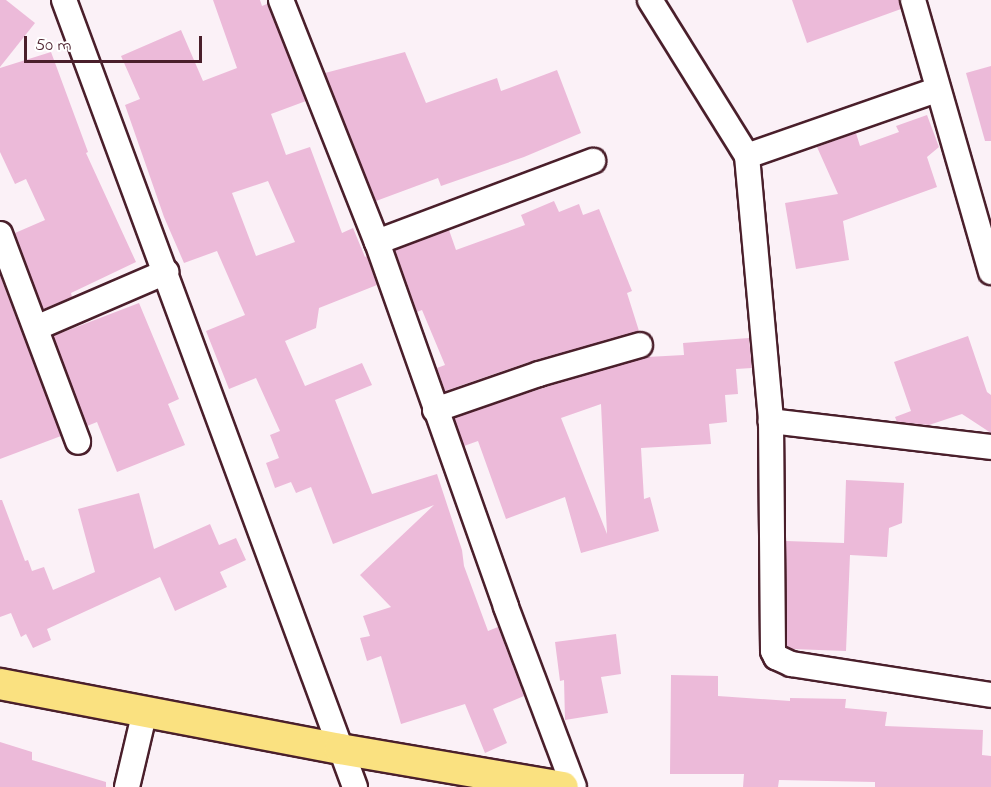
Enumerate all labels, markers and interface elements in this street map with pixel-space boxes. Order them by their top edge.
scale bar [27,24,206,62]
text: 50 m [35,33,72,59]

